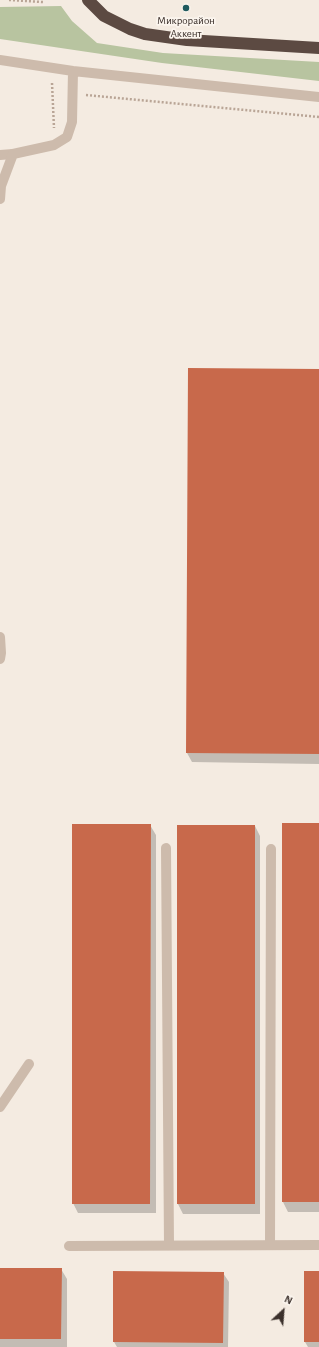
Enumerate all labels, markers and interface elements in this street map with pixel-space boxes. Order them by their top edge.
marker: Микрорайон Аккент [181,3,191,13]
place label: Микрорайон Аккент [157,14,215,40]
north arrow [263,1291,303,1331]
text: N [283,1293,294,1306]

